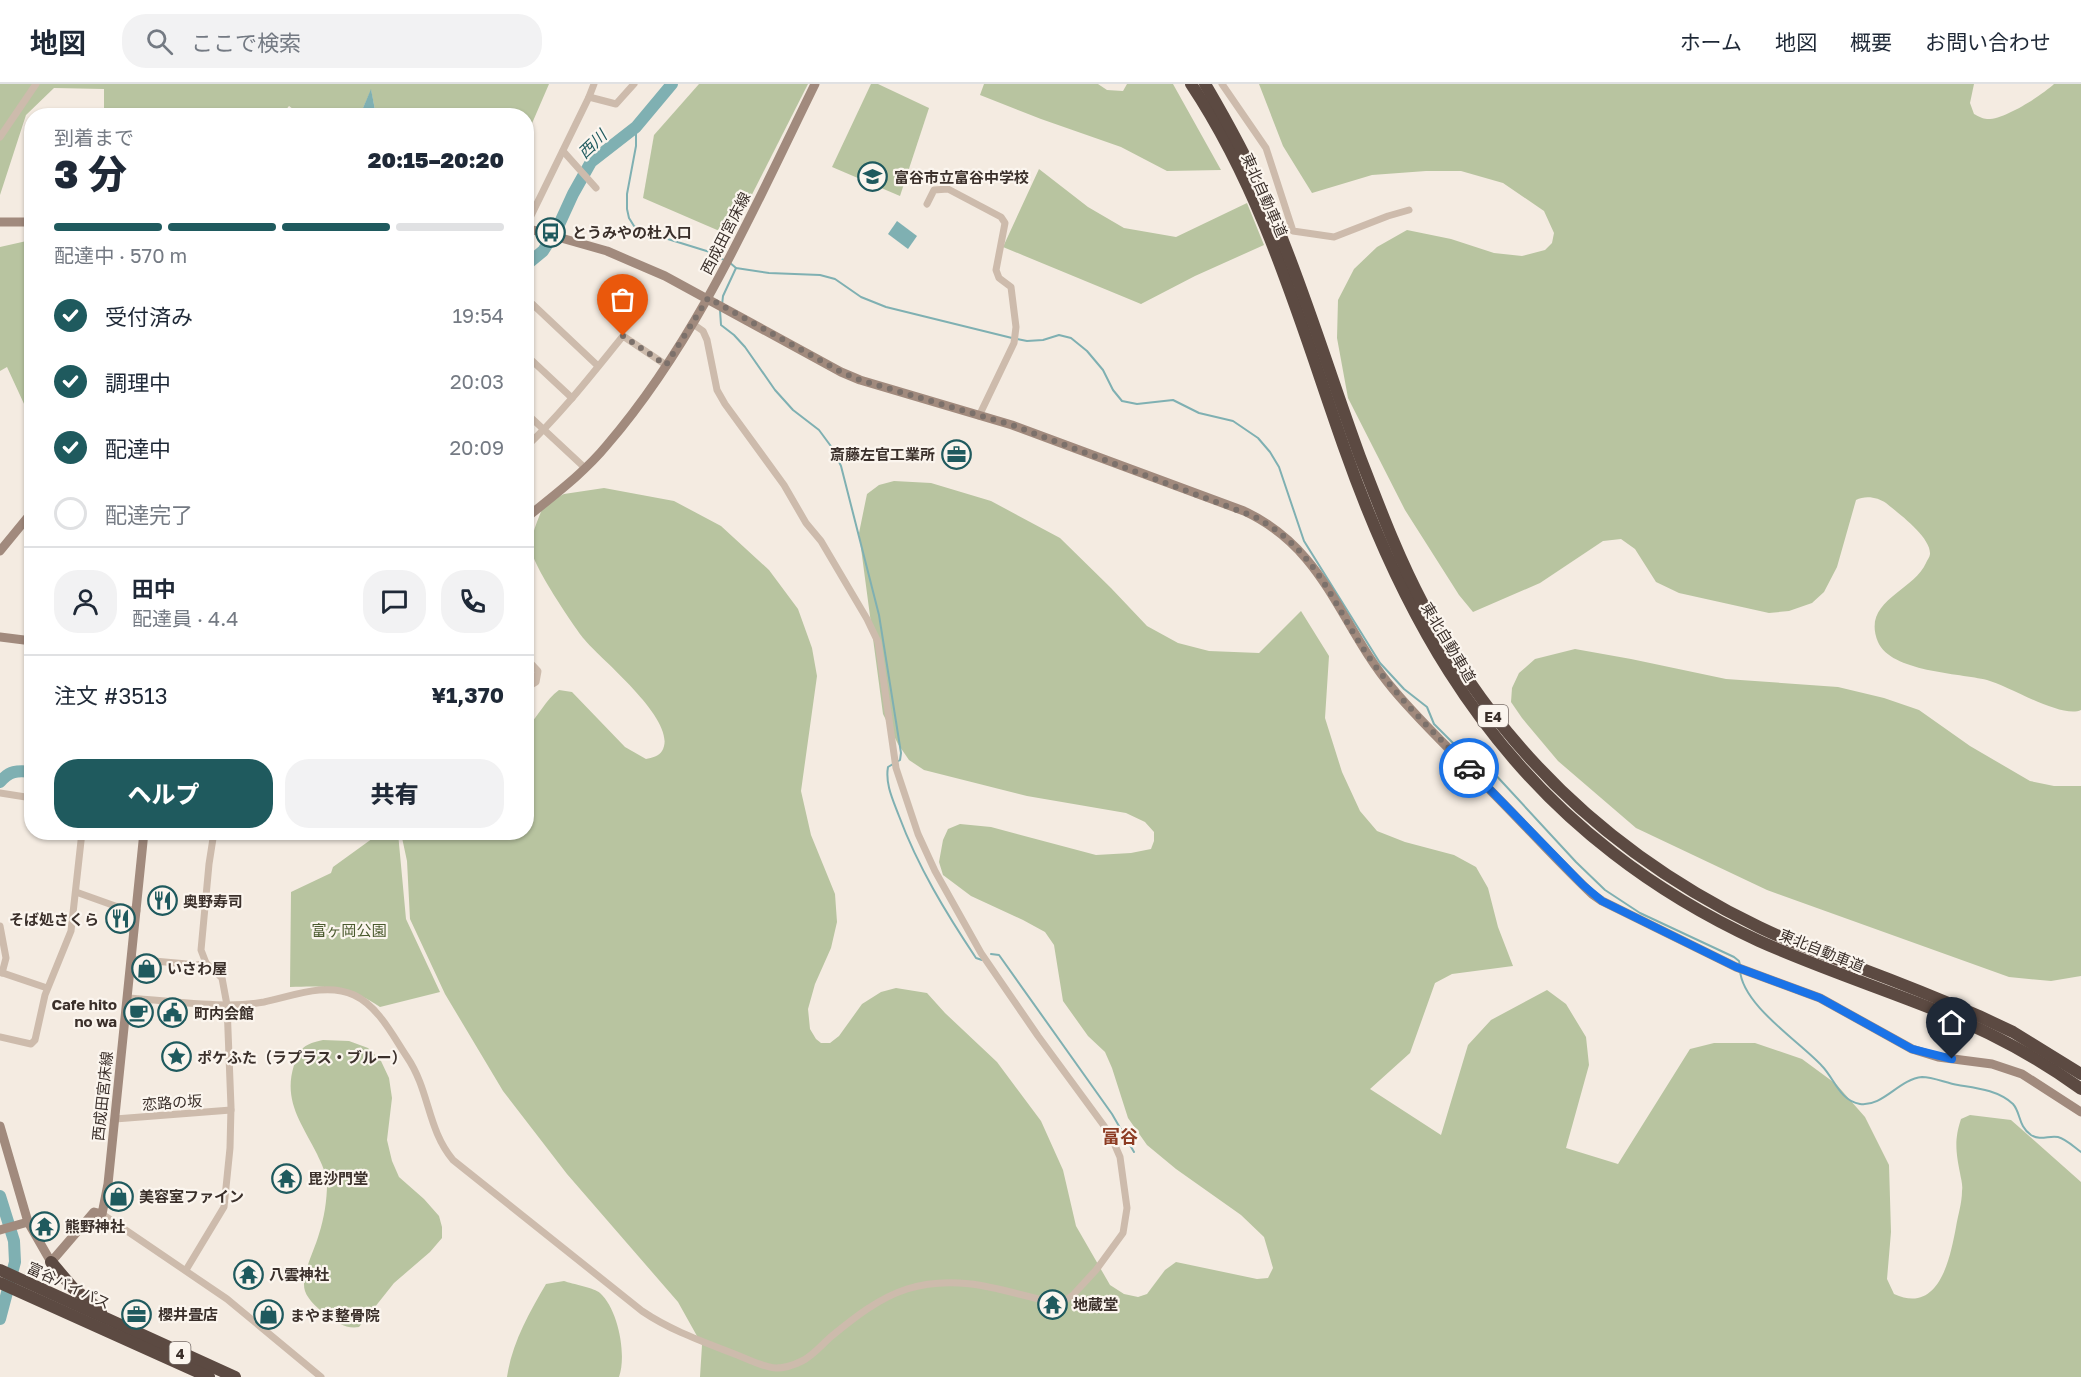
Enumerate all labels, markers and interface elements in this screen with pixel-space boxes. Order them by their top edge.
search box [122,14,542,68]
icon: search [143,25,176,58]
text: 地図 [30,26,86,59]
text: ここで検索 [191,29,301,56]
text: ホーム [1680,29,1742,55]
text: 地図 [1775,29,1817,55]
text: 概要 [1850,29,1892,55]
text: お問い合わせ [1925,29,2051,55]
water label: 西川 [574,124,612,162]
text: 到着まで [54,125,134,149]
text: 20:15–20:20 [368,146,504,173]
text: 3 分 [54,150,127,197]
street label: 東北自動車道 [1238,150,1292,240]
school or university icon: 富谷市立富谷中学校 [857,161,889,193]
place label: 富谷市立富谷中学校 [894,168,1029,186]
street label: 西成田宮床線 [697,189,753,277]
bus stop icon: とうみやの杜入口 [535,216,567,248]
place label: とうみやの杜入口 [572,223,692,241]
text: 配達中 · 570 m [54,243,187,267]
pin [597,274,648,336]
icon: bag [606,283,639,316]
icon: check [54,299,87,332]
text: 受付済み [105,303,193,330]
text: 19:54 [452,303,504,327]
icon: check [54,365,87,398]
text: 調理中 [105,369,171,396]
text: 20:03 [450,369,504,393]
icon: check [54,431,87,464]
text: 配達中 [105,435,171,462]
text: 20:09 [450,435,504,459]
office icon: 斎藤左官工業所 [940,438,972,470]
place label: 斎藤左官工業所 [830,445,935,463]
text: 配達完了 [105,501,193,528]
button: person [54,570,117,633]
button: chat [363,570,426,633]
button: phone [441,570,504,633]
text: 田中 [132,575,176,602]
street label: 東北自動車道 [1418,599,1480,685]
text: 配達員 · 4.4 [132,606,238,630]
text: ¥1,370 [431,681,504,708]
text: 注文 #3513 [54,682,168,709]
road number: E4 [1478,705,1508,727]
courier [1439,738,1499,798]
icon: car [1453,752,1486,785]
button: ヘルプ [54,759,273,828]
button: 共有 [285,759,504,828]
restaurant icon: 奥野寿司 [146,885,178,917]
place label: 奥野寿司 [183,892,243,910]
restaurant icon: そば処さくら [104,903,136,935]
place label: そば処さくら [9,910,99,928]
park label: 富ヶ岡公園 [311,921,387,939]
street label: 東北自動車道 [1777,925,1867,975]
shop icon: いさわ屋 [130,952,162,984]
place label: いさわ屋 [167,959,227,977]
place label: Cafe hito no wa [51,995,117,1030]
cafe icon: Cafe hito no wa [122,997,154,1029]
public building icon: 町内会館 [157,997,189,1029]
pin [1926,997,1977,1059]
place label: 町内会館 [194,1004,254,1022]
icon: home [1935,1006,1968,1039]
place icon: ポケふた（ラプラス・ブルー） [160,1041,192,1073]
place label: ポケふた（ラプラス・ブルー） [197,1048,407,1066]
street label: 西成田宮床線 [88,1050,116,1142]
street label: 恋路の坂 [141,1091,203,1113]
district label: 富谷 [1102,1125,1138,1147]
temple icon: 毘沙門堂 [271,1162,303,1194]
place label: 毘沙門堂 [308,1169,368,1187]
shop icon: 美容室ファイン [102,1180,134,1212]
place label: 美容室ファイン [139,1187,244,1205]
temple icon: 熊野神社 [28,1210,60,1242]
place label: 熊野神社 [65,1217,125,1235]
street label: 富谷バイパス [25,1258,113,1312]
temple icon: 八雲神社 [232,1258,264,1290]
place label: 八雲神社 [269,1265,329,1283]
temple icon: 地蔵堂 [1036,1288,1068,1320]
place label: 地蔵堂 [1073,1295,1118,1313]
office icon: 櫻井畳店 [121,1298,153,1330]
shop icon: まやま整骨院 [253,1299,285,1331]
place label: 櫻井畳店 [158,1305,218,1323]
place label: まやま整骨院 [290,1306,380,1324]
road number: 4 [170,1342,190,1364]

